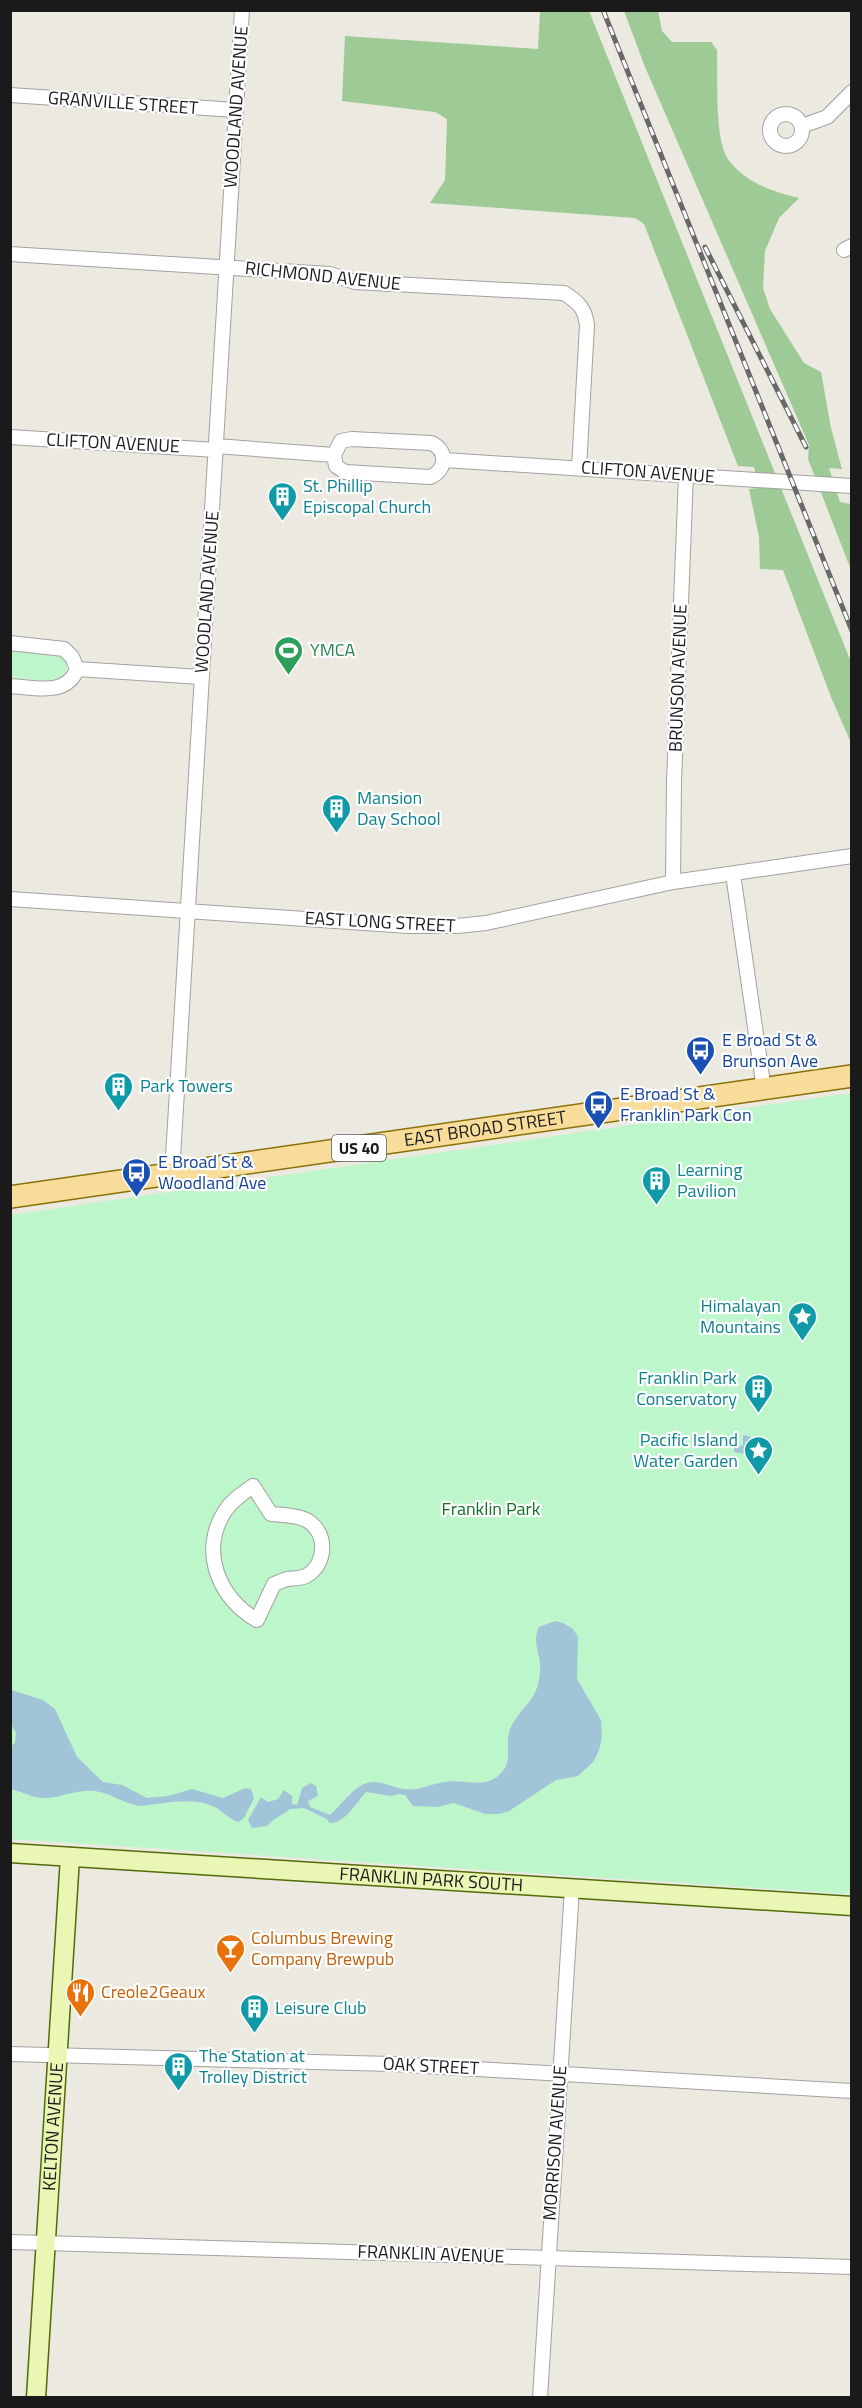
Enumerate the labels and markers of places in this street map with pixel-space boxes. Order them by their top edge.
place label: St. Phillip Episcopal Church [303,472,431,520]
building icon: St. Phillip Episcopal Church [266,480,298,522]
sports icon: YMCA [273,634,305,676]
place label: YMCA [310,636,356,663]
place label: Mansion Day School [357,784,441,832]
building icon: Mansion Day School [320,792,352,834]
place label: E Broad St & Brunson Ave [722,1026,818,1074]
bus stop icon: E Broad St & Brunson Ave [685,1034,717,1076]
building icon: Park Towers [103,1070,135,1112]
place label: Park Towers [140,1072,233,1099]
place label: E Broad St & Franklin Park Con [620,1080,752,1128]
bus stop icon: E Broad St & Franklin Park Con [583,1088,615,1130]
place label: E Broad St & Woodland Ave [158,1148,266,1196]
bus stop icon: E Broad St & Woodland Ave [121,1156,153,1198]
place label: Learning Pavilion [677,1156,742,1204]
building icon: Learning Pavilion [640,1164,672,1206]
place label: Himalayan Mountains [700,1292,781,1340]
place icon: Himalayan Mountains [786,1300,818,1342]
place label: Franklin Park Conservatory [636,1364,737,1412]
building icon: Franklin Park Conservatory [742,1372,774,1414]
place label: Pacific Island Water Garden [633,1426,738,1474]
place icon: Pacific Island Water Garden [743,1434,775,1476]
place label: Columbus Brewing Company Brewpub [251,1924,394,1972]
bar icon: Columbus Brewing Company Brewpub [214,1932,246,1974]
restaurant icon: Creole2Geaux [64,1976,96,2018]
place label: Creole2Geaux [101,1978,206,2005]
building icon: Leisure Club [238,1992,270,2034]
place label: Leisure Club [275,1994,367,2021]
place label: The Station at Trolley District [199,2042,308,2090]
building icon: The Station at Trolley District [162,2050,194,2092]

